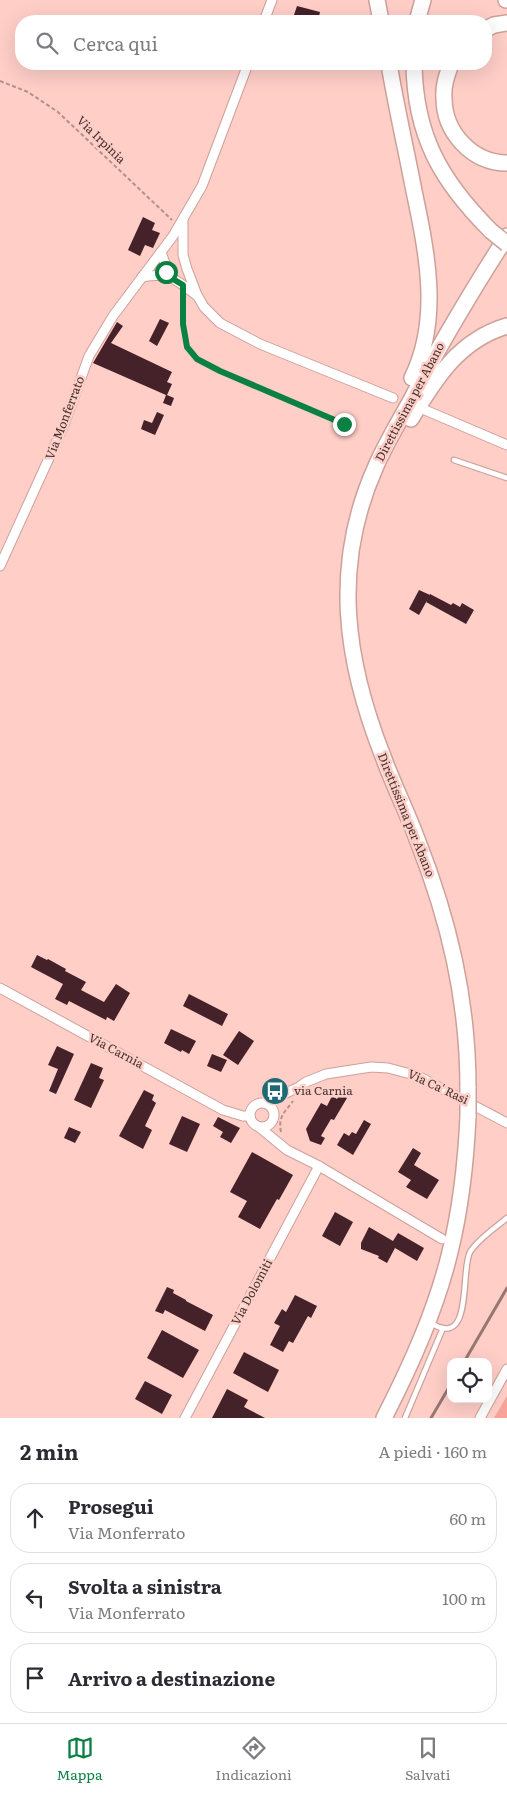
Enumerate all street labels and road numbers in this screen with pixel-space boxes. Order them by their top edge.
street label: Via Irpinia [73,111,131,168]
street label: Direttissima per Abano [370,339,448,464]
street label: Via Monferrato [40,373,88,462]
street label: Direttissima per Abano [374,750,440,879]
street label: Via Carnia [86,1028,148,1072]
street label: Via Ca' Rasi [405,1064,472,1108]
street label: Via Dolomiti [226,1255,276,1328]

